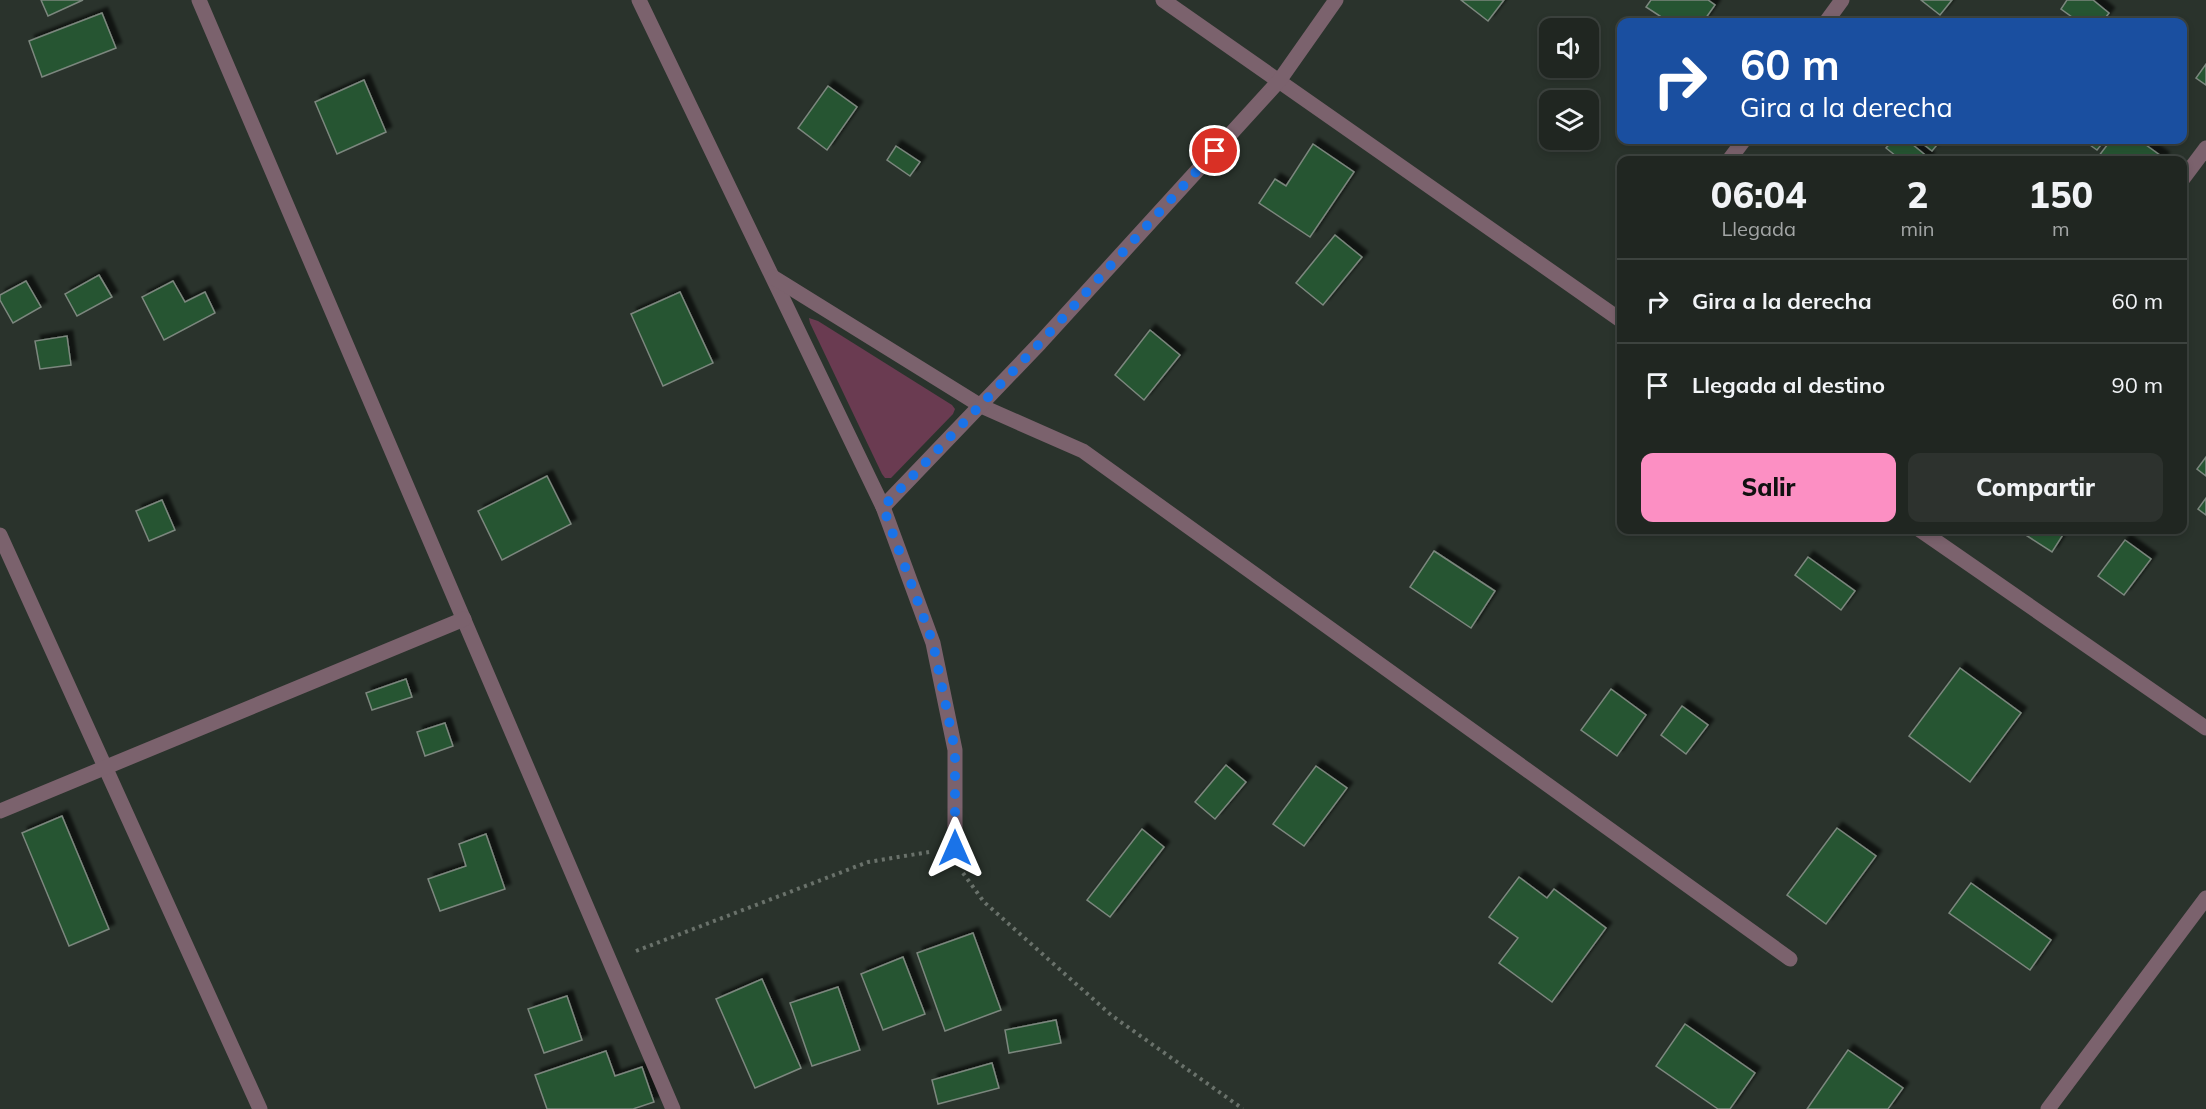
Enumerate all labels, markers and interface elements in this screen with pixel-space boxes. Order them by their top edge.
map controls [1539,18,1599,150]
button: sound [1539,18,1599,78]
text: 60 m [1740,38,1840,91]
icon: right [1641,42,1719,120]
button: layers [1539,90,1599,150]
text: Gira a la derecha [1740,90,1953,124]
pin [1189,125,1240,176]
icon: arrive [1198,134,1231,167]
text: 06:04 [1711,172,1807,217]
text: 2 [1907,172,1928,217]
text: 150 [2028,172,2093,217]
text: Llegada [1721,216,1796,241]
text: min [1900,216,1935,241]
text: m [2052,216,2070,241]
icon: right [1641,285,1674,318]
text: Gira a la derecha [1692,287,1872,315]
text: 60 m [2112,287,2163,315]
icon: arrive [1641,369,1674,402]
text: Llegada al destino [1692,371,1885,399]
text: 90 m [2112,371,2163,399]
button: Salir [1641,453,1896,522]
button: Compartir [1908,453,2163,522]
position arrow [923,816,987,880]

